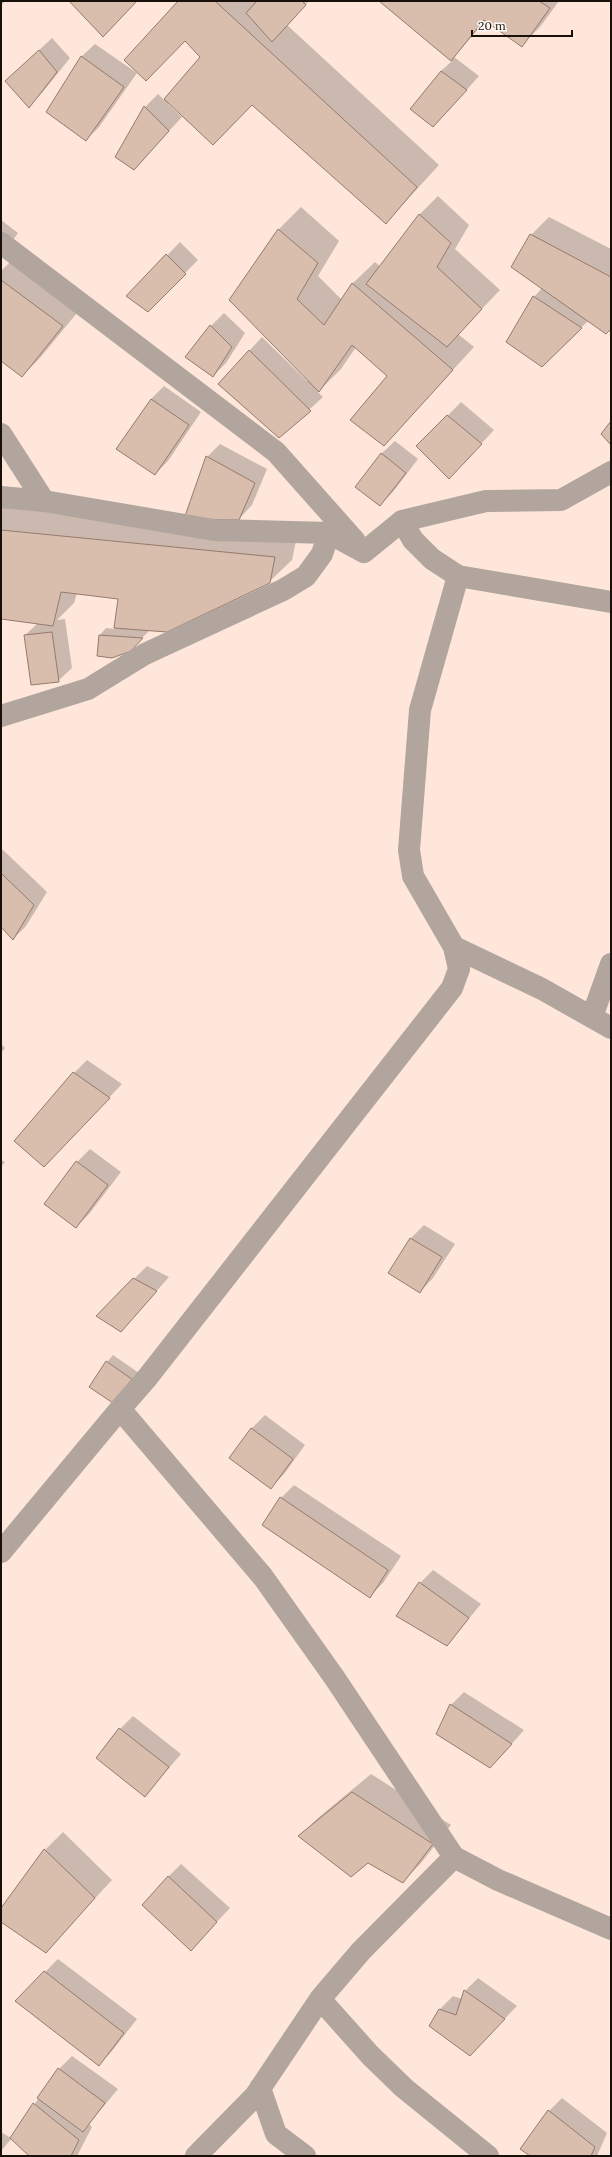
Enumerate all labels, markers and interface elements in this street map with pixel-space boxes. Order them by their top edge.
scale bar [472,12,572,38]
text: 20 m [478,18,506,33]

